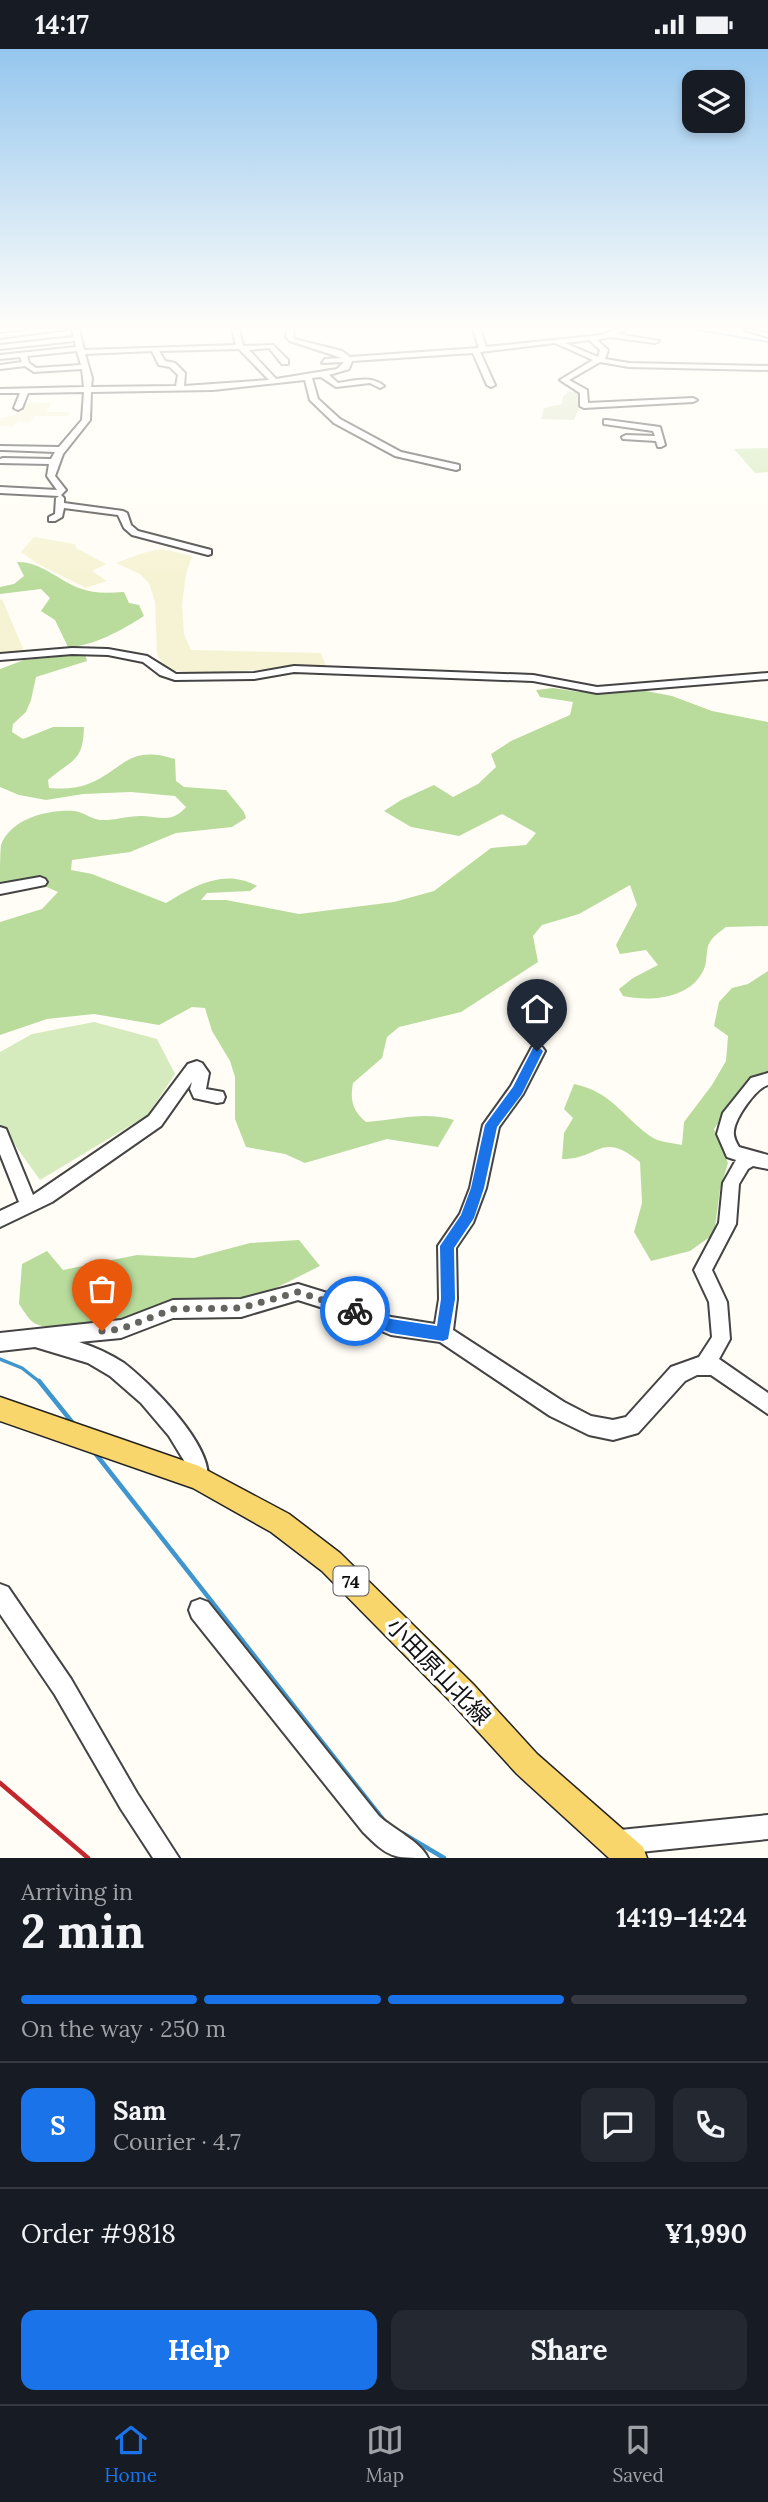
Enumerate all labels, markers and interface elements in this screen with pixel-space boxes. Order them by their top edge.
text: 14:17 [35,8,89,41]
map controls [682,70,745,133]
button: layers [682,70,745,133]
pin [507,979,567,1051]
icon: home [518,990,556,1028]
pin [72,1259,132,1331]
icon: bag [83,1270,121,1308]
courier [320,1276,390,1346]
icon: bike [336,1292,374,1330]
road number: 74 [334,1567,368,1595]
street label: 小田原山北線 [381,1611,497,1731]
text: Arriving in [21,1877,133,1906]
text: 14:19–14:24 [616,1901,747,1934]
text: 2 min [21,1902,144,1961]
text: On the way · 250 m [21,2014,226,2043]
button: chat [581,2088,655,2162]
button: phone [673,2088,747,2162]
text: Sam [113,2094,166,2127]
text: S [50,2109,66,2142]
text: Courier · 4.7 [113,2127,241,2156]
text: Order #9818 [21,2217,176,2250]
text: ¥1,990 [665,2217,747,2250]
button: Help [21,2310,377,2390]
button: Share [391,2310,747,2390]
tab: Home [104,2421,157,2487]
tab: Map [365,2421,404,2487]
tab: Saved [612,2421,664,2487]

